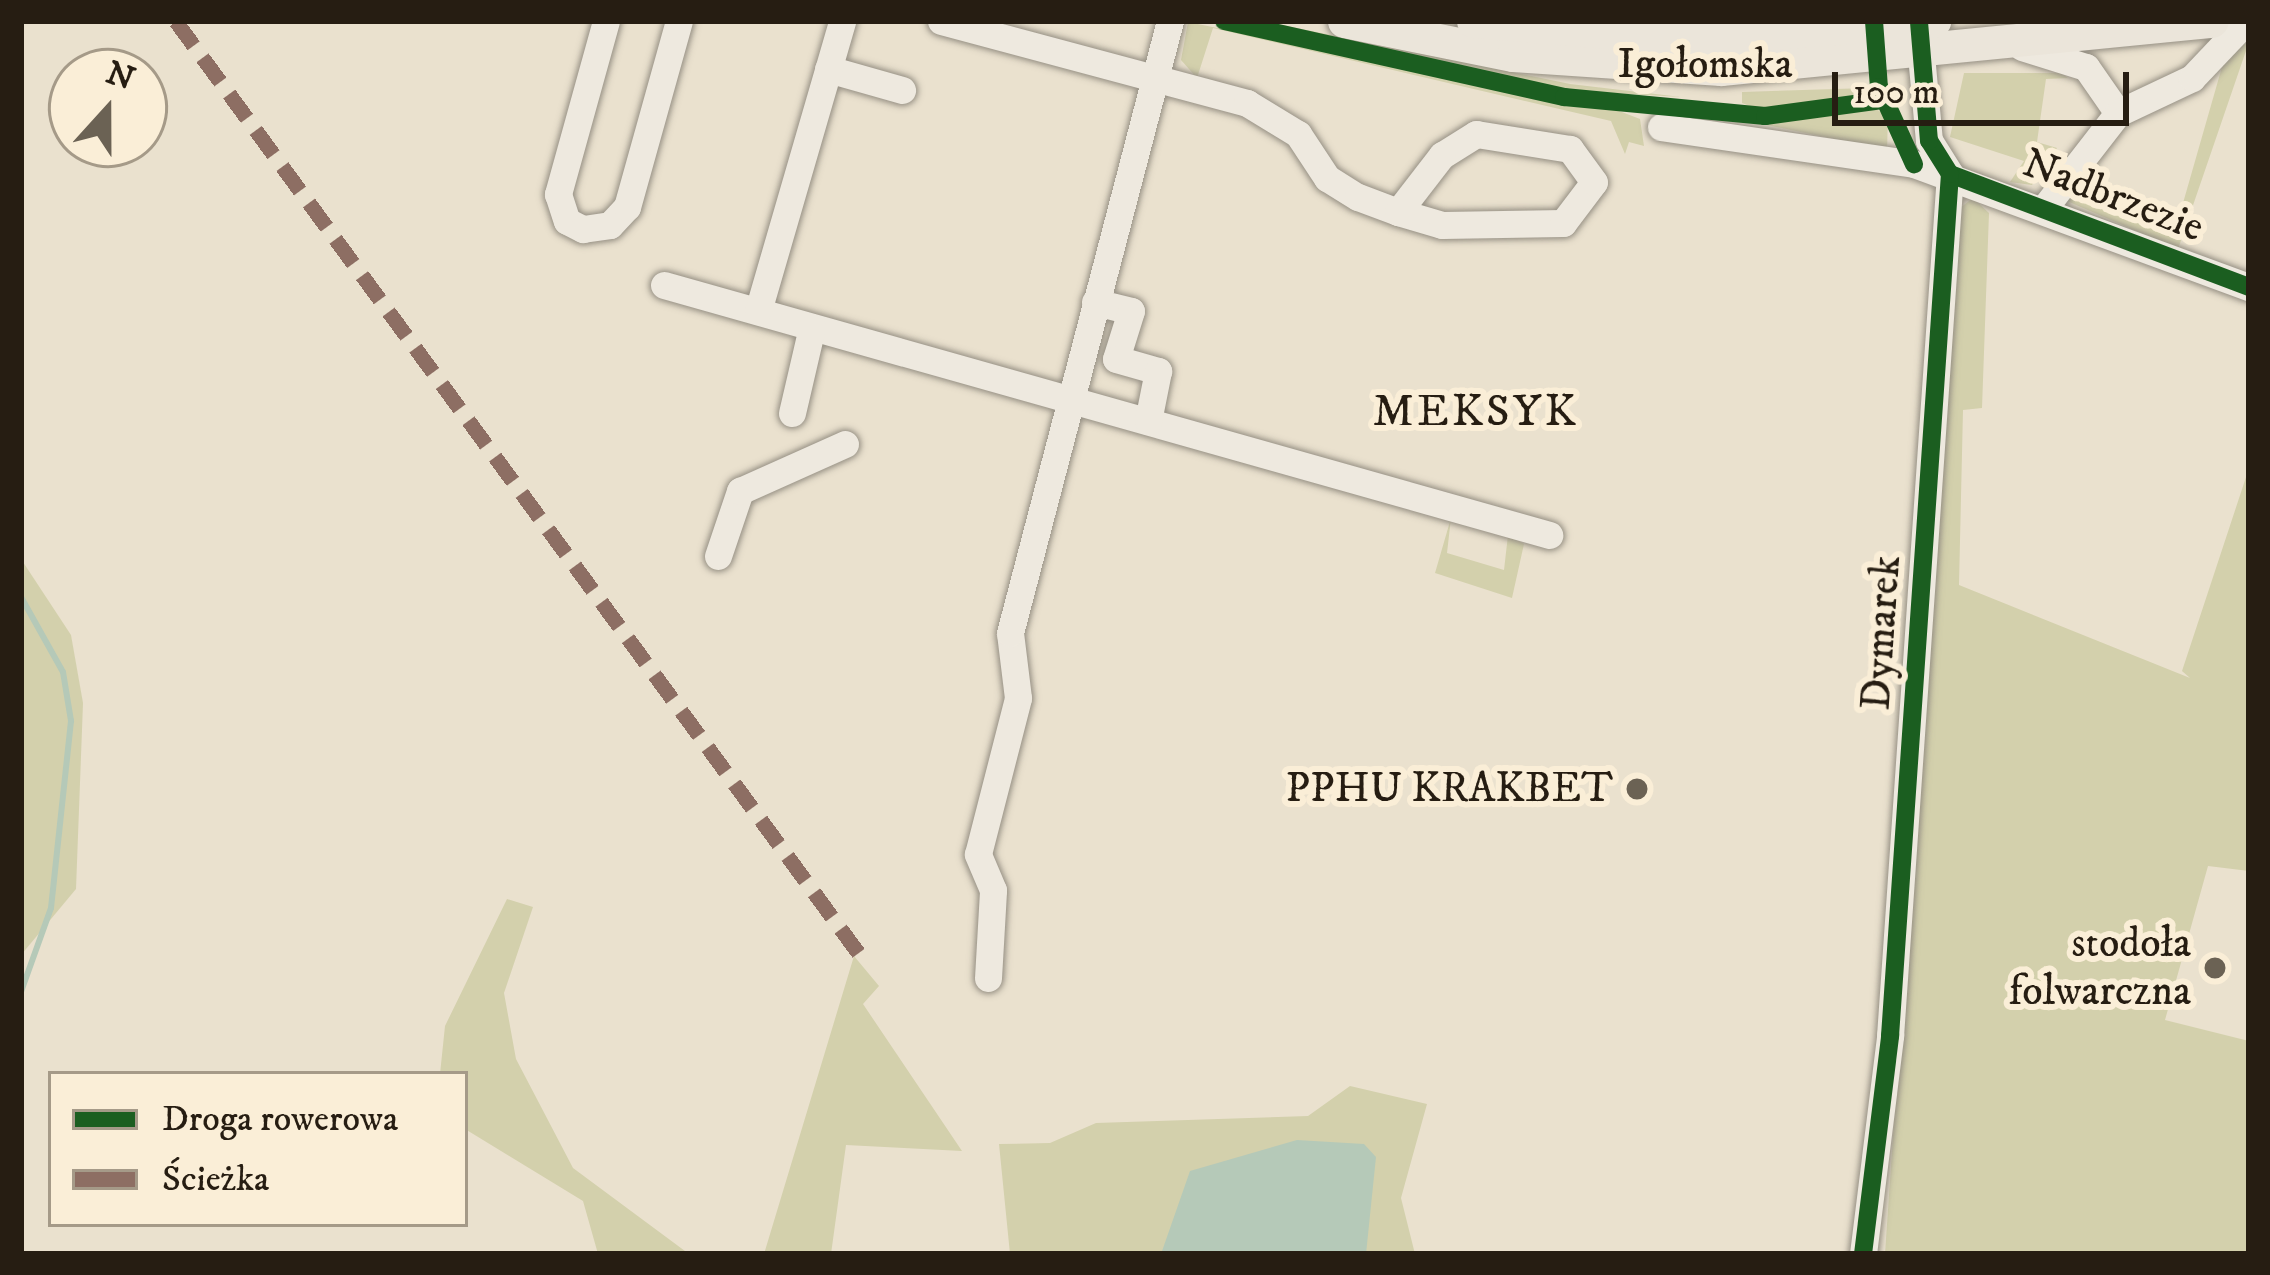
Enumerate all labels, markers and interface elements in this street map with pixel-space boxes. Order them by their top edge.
street label: Igołomska [1617,40,1793,90]
north arrow [48,48,168,168]
scale bar [1838,48,2135,122]
text: N [100,53,140,101]
text: 100 m [1853,70,1940,115]
street label: Nadbrzezie [2016,139,2210,253]
district label: MEKSYK [1373,386,1579,440]
street label: Dymarek [1851,554,1913,712]
place label: PPHU KRAKBET [1286,764,1613,814]
marker: PPHU KRAKBET [1624,776,1650,802]
place label: stodoła folwarczna [2009,919,2191,1018]
marker: stodoła folwarczna [2202,955,2228,981]
legend [48,1071,468,1227]
text: Droga rowerowa [162,1097,398,1142]
text: Ścieżka [162,1157,269,1202]

